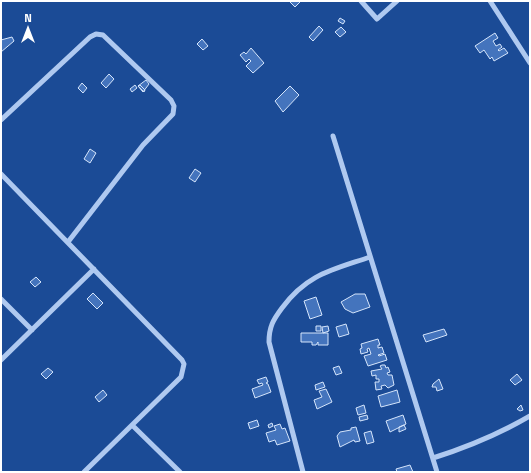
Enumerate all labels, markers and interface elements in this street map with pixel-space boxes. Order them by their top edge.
north arrow [8,8,48,48]
text: N [24,10,32,26]

